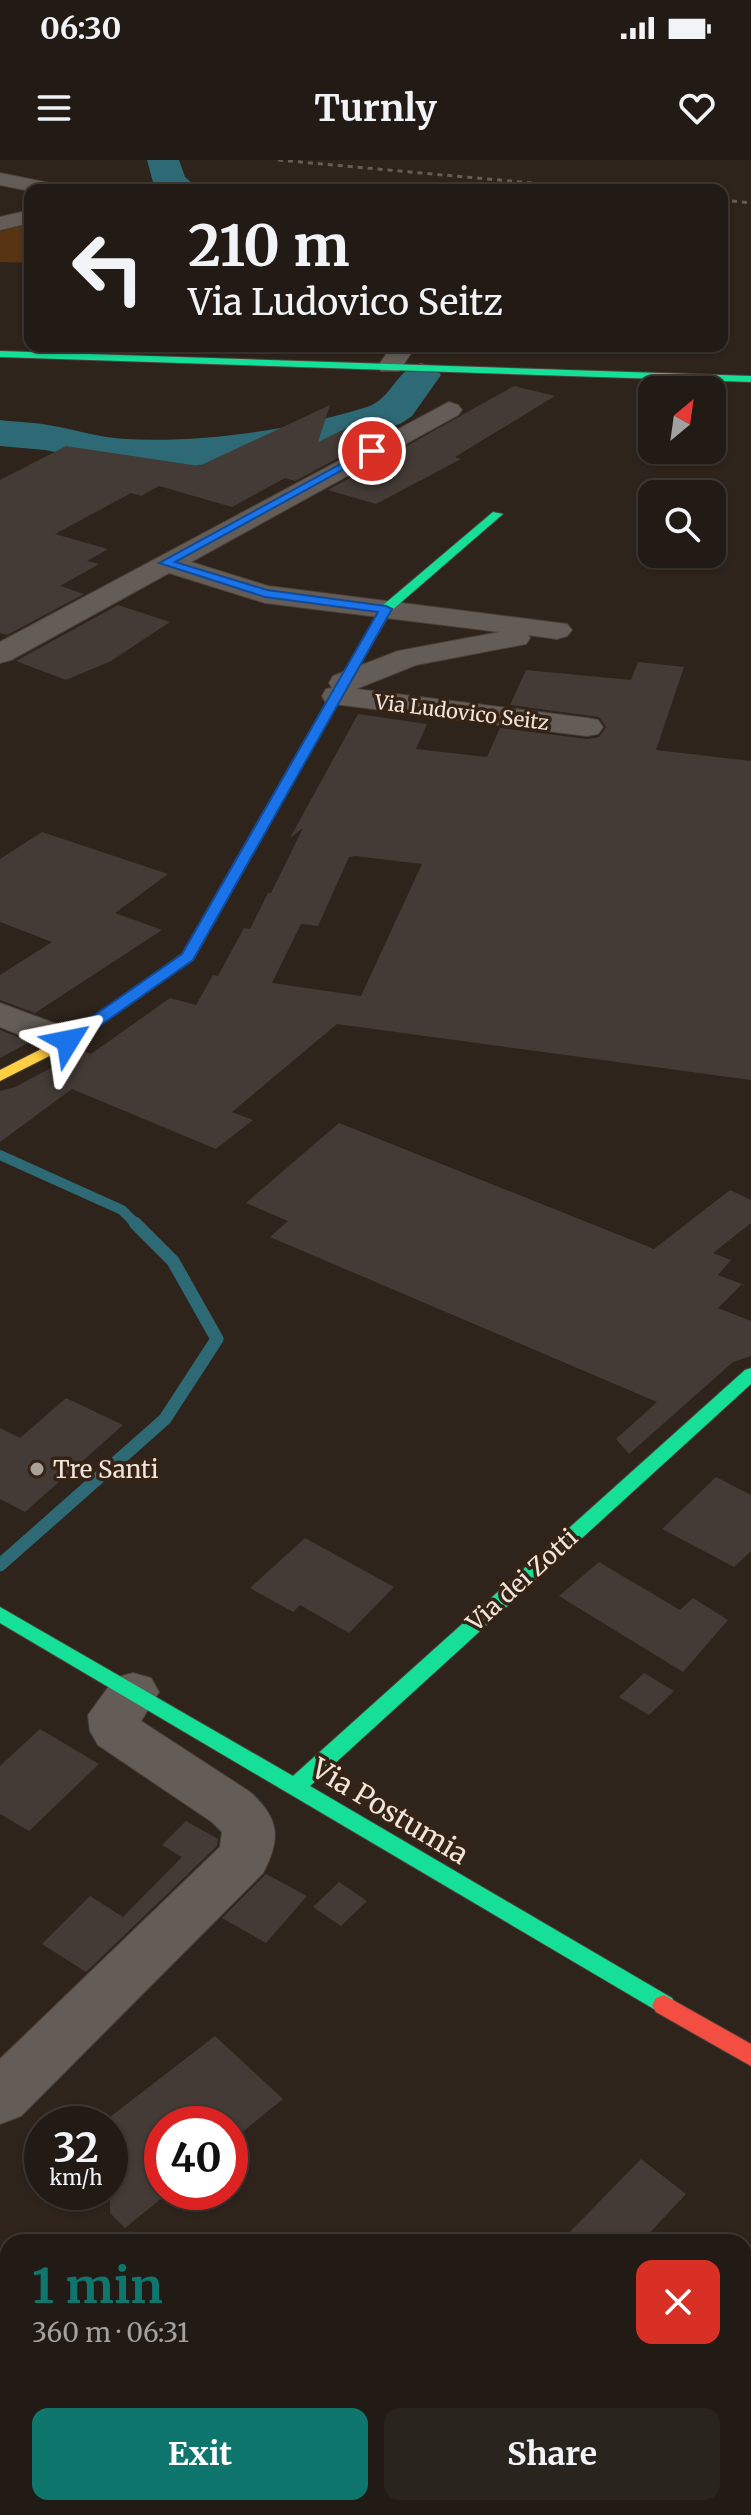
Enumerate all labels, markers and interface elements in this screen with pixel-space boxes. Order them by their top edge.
text: 06:30 [40,9,121,47]
icon: menu [32,86,76,130]
text: Turnly [314,86,437,131]
icon: heart [675,86,719,130]
text: 210 m [188,211,350,281]
icon: left [56,216,160,320]
text: Via Ludovico Seitz [188,280,503,325]
north arrow [638,376,726,464]
map controls [638,376,726,568]
pin [338,417,406,485]
icon: arrive [350,429,394,473]
button: search [638,480,726,568]
street label: Via Ludovico Seitz [373,689,550,735]
position arrow [26,999,110,1083]
place label: Tre Santi [53,1454,159,1485]
marker: Tre Santi [28,1460,46,1478]
street label: Via dei Zotti [459,1522,584,1639]
street label: Via Postumia [304,1749,475,1872]
speed limit sign: 40 [144,2106,248,2210]
text: 32 [53,2123,99,2173]
text: km/h [50,2165,102,2190]
text: 1 min [32,2256,163,2316]
button: close [636,2260,720,2344]
text: 360 m · 06:31 [32,2316,189,2349]
button: Exit [32,2408,368,2500]
button: Share [384,2408,720,2500]

